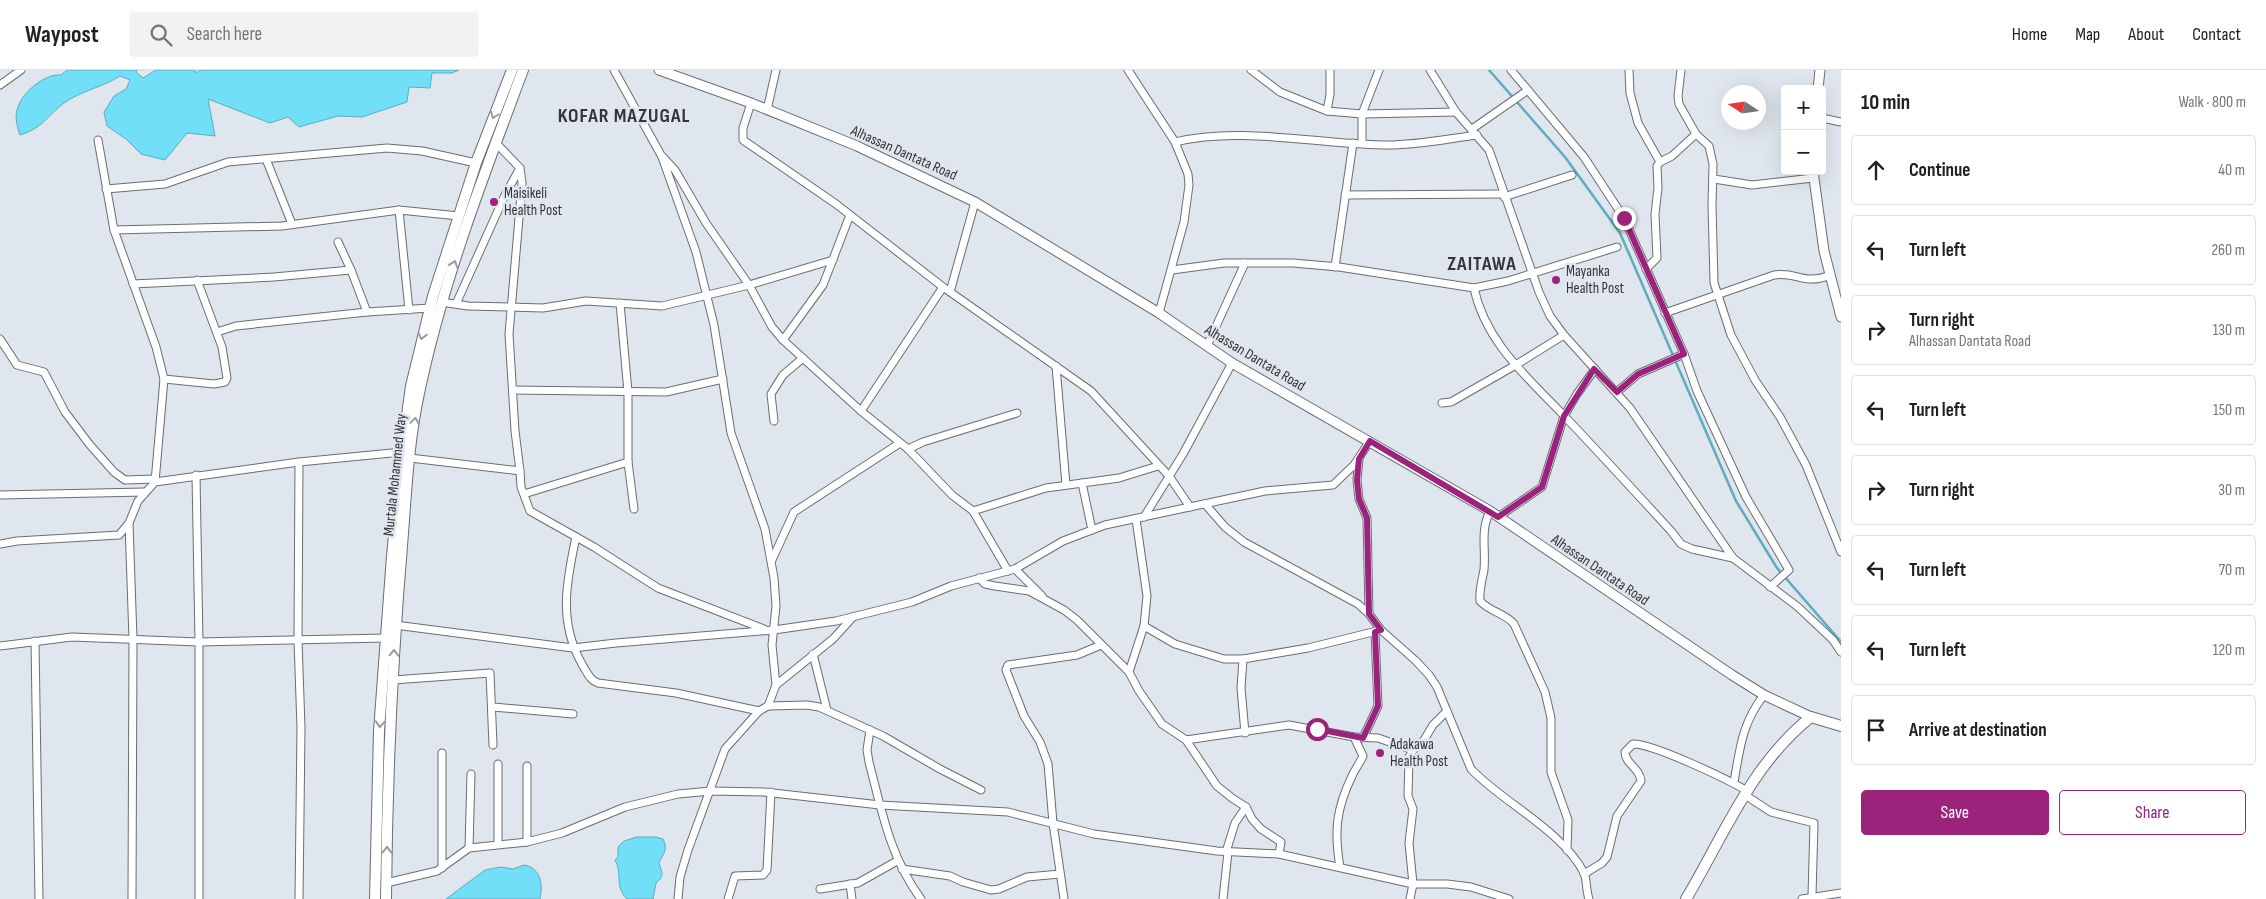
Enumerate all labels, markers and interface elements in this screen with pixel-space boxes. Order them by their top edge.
search box [129,12,479,57]
text: Waypost [25,20,99,49]
icon: search [147,21,175,49]
text: Search here [187,23,262,46]
text: Home [2012,24,2047,45]
text: Map [2075,24,2100,45]
text: About [2128,24,2164,45]
text: Contact [2192,24,2241,45]
north arrow [1721,85,1766,130]
map controls [1781,85,1826,175]
button: + [1781,85,1826,130]
text: 10 min [1861,90,1910,115]
text: Walk · 800 m [2178,93,2246,112]
district label: KOFAR MAZUGAL [558,104,690,128]
one-way arrow [490,111,500,119]
street label: Alhassan Dantata Road [847,121,960,185]
button: − [1781,130,1826,175]
icon: ahead [1862,156,1890,184]
text: Continue [1909,159,1970,182]
text: 40 m [2218,161,2245,180]
place label: Maisikeli Health Post [504,184,563,220]
marker: Maisikeli Health Post [488,196,500,208]
route end [1613,207,1636,230]
icon: left [1862,236,1890,264]
text: Turn left [1909,239,1966,262]
text: 260 m [2211,241,2245,260]
district label: ZAITAWA [1447,252,1517,276]
one-way arrow [448,260,458,269]
place label: Mayanka Health Post [1566,262,1625,298]
marker: Mayanka Health Post [1550,274,1562,286]
text: Turn right [1909,309,1974,332]
icon: right [1862,316,1890,344]
street label: Alhassan Dantata Road [1200,320,1309,396]
text: 130 m [2213,321,2245,340]
one-way arrow [418,332,428,340]
text: Alhassan Dantata Road [1909,332,2031,351]
icon: left [1862,396,1890,424]
text: Turn left [1909,399,1966,422]
text: 150 m [2213,401,2245,420]
street label: Murtala Mohammed Way [379,413,411,537]
one-way arrow [409,417,420,425]
icon: right [1862,476,1890,504]
text: Turn right [1909,479,1974,502]
text: 30 m [2218,481,2245,500]
street label: Alhassan Dantata Road [1547,530,1653,610]
icon: left [1862,556,1890,584]
text: Turn left [1909,559,1966,582]
text: 70 m [2219,561,2245,580]
icon: left [1862,636,1890,664]
text: Turn left [1909,639,1966,662]
text: 120 m [2213,641,2245,660]
one-way arrow [389,649,399,656]
icon: arrive [1862,716,1890,744]
route start [1306,718,1329,741]
text: Arrive at destination [1909,719,2047,742]
one-way arrow [374,720,385,728]
place label: Adakawa Health Post [1389,735,1449,771]
marker: Adakawa Health Post [1374,747,1386,759]
button: Save [1861,790,2049,835]
button: Share [2059,790,2246,835]
one-way arrow [382,846,392,854]

